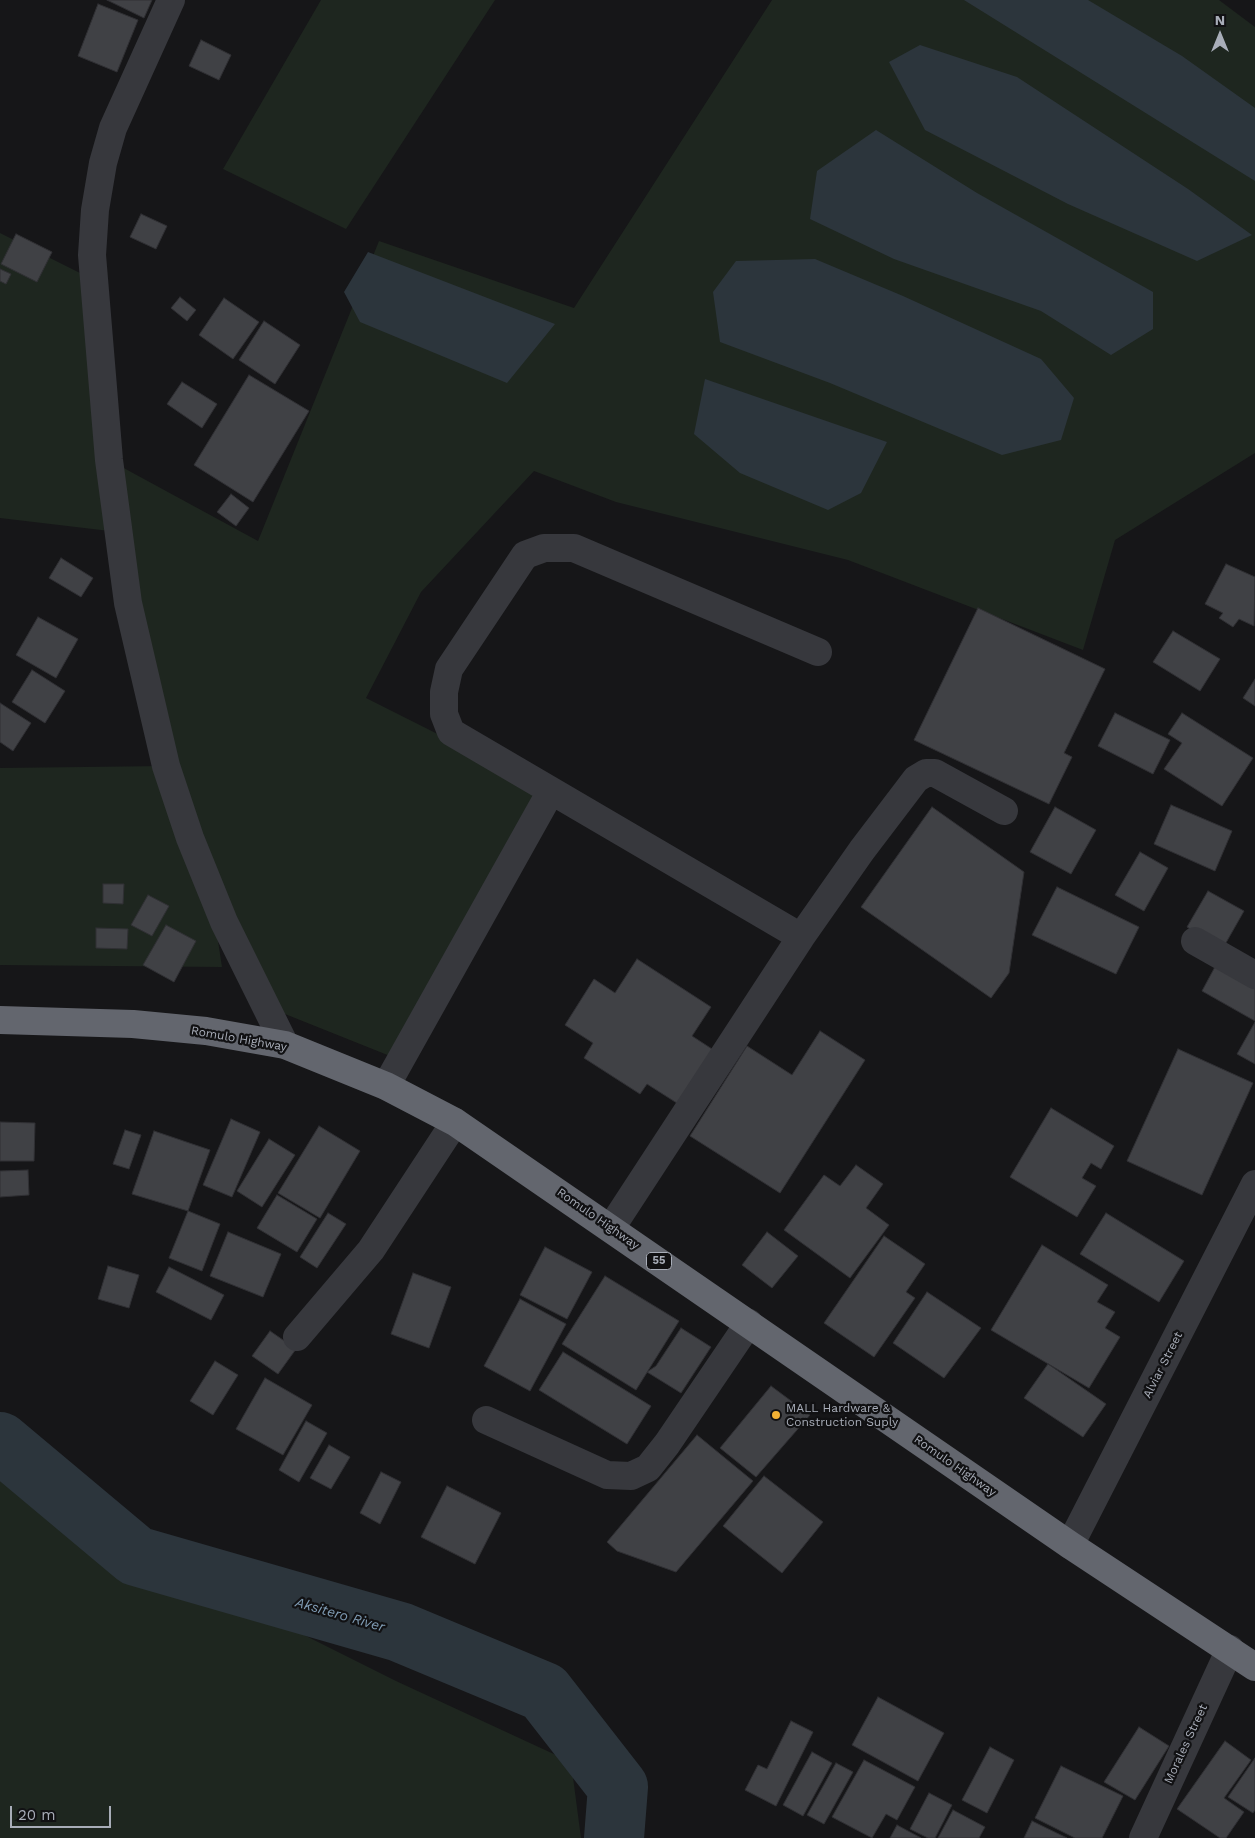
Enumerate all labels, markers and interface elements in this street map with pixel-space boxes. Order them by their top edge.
north arrow [1195,10,1245,60]
text: N [1215,12,1225,28]
street label: Romulo Highway [190,1023,288,1055]
street label: Romulo Highway [554,1185,642,1253]
road number: 55 [646,1252,672,1270]
street label: Alviar Street [1140,1329,1186,1401]
place label: MALL Hardware & Construction Suply [786,1401,898,1429]
marker: MALL Hardware & Construction Suply [770,1409,782,1421]
street label: Romulo Highway [911,1432,999,1500]
water label: Aksitero River [293,1594,387,1636]
street label: Morales Street [1161,1702,1211,1786]
scale bar [12,1796,114,1828]
text: 20 m [18,1806,56,1824]

